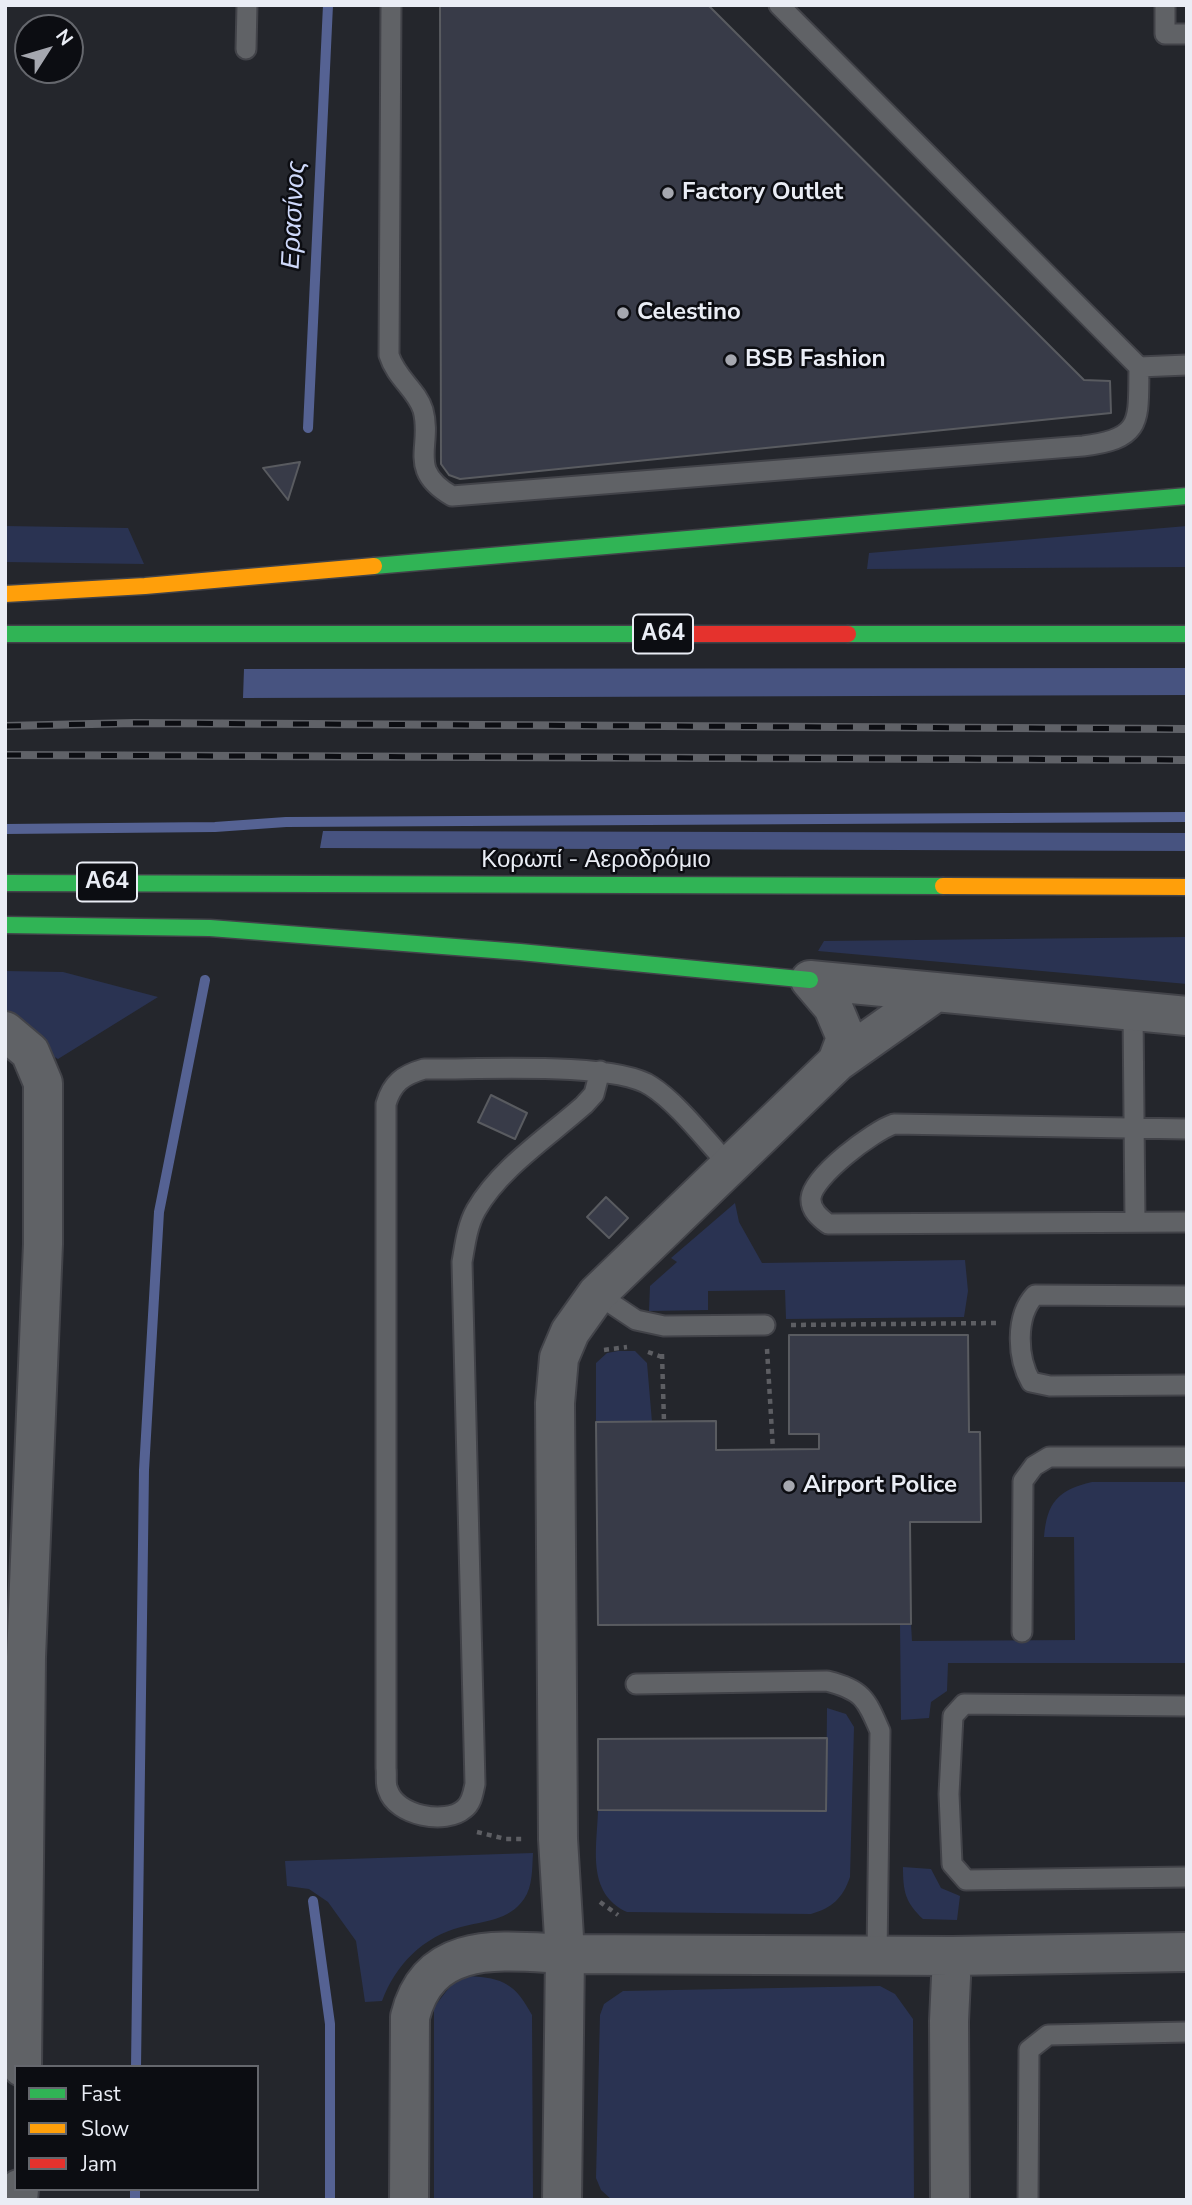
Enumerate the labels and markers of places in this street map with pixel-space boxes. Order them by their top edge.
place label: Factory Outlet [682,179,843,207]
marker: Factory Outlet [660,185,676,201]
place label: Celestino [637,299,741,327]
marker: Celestino [615,305,631,321]
place label: BSB Fashion [745,346,886,374]
marker: BSB Fashion [723,352,739,368]
place label: Airport Police [803,1472,957,1500]
marker: Airport Police [781,1478,797,1494]

